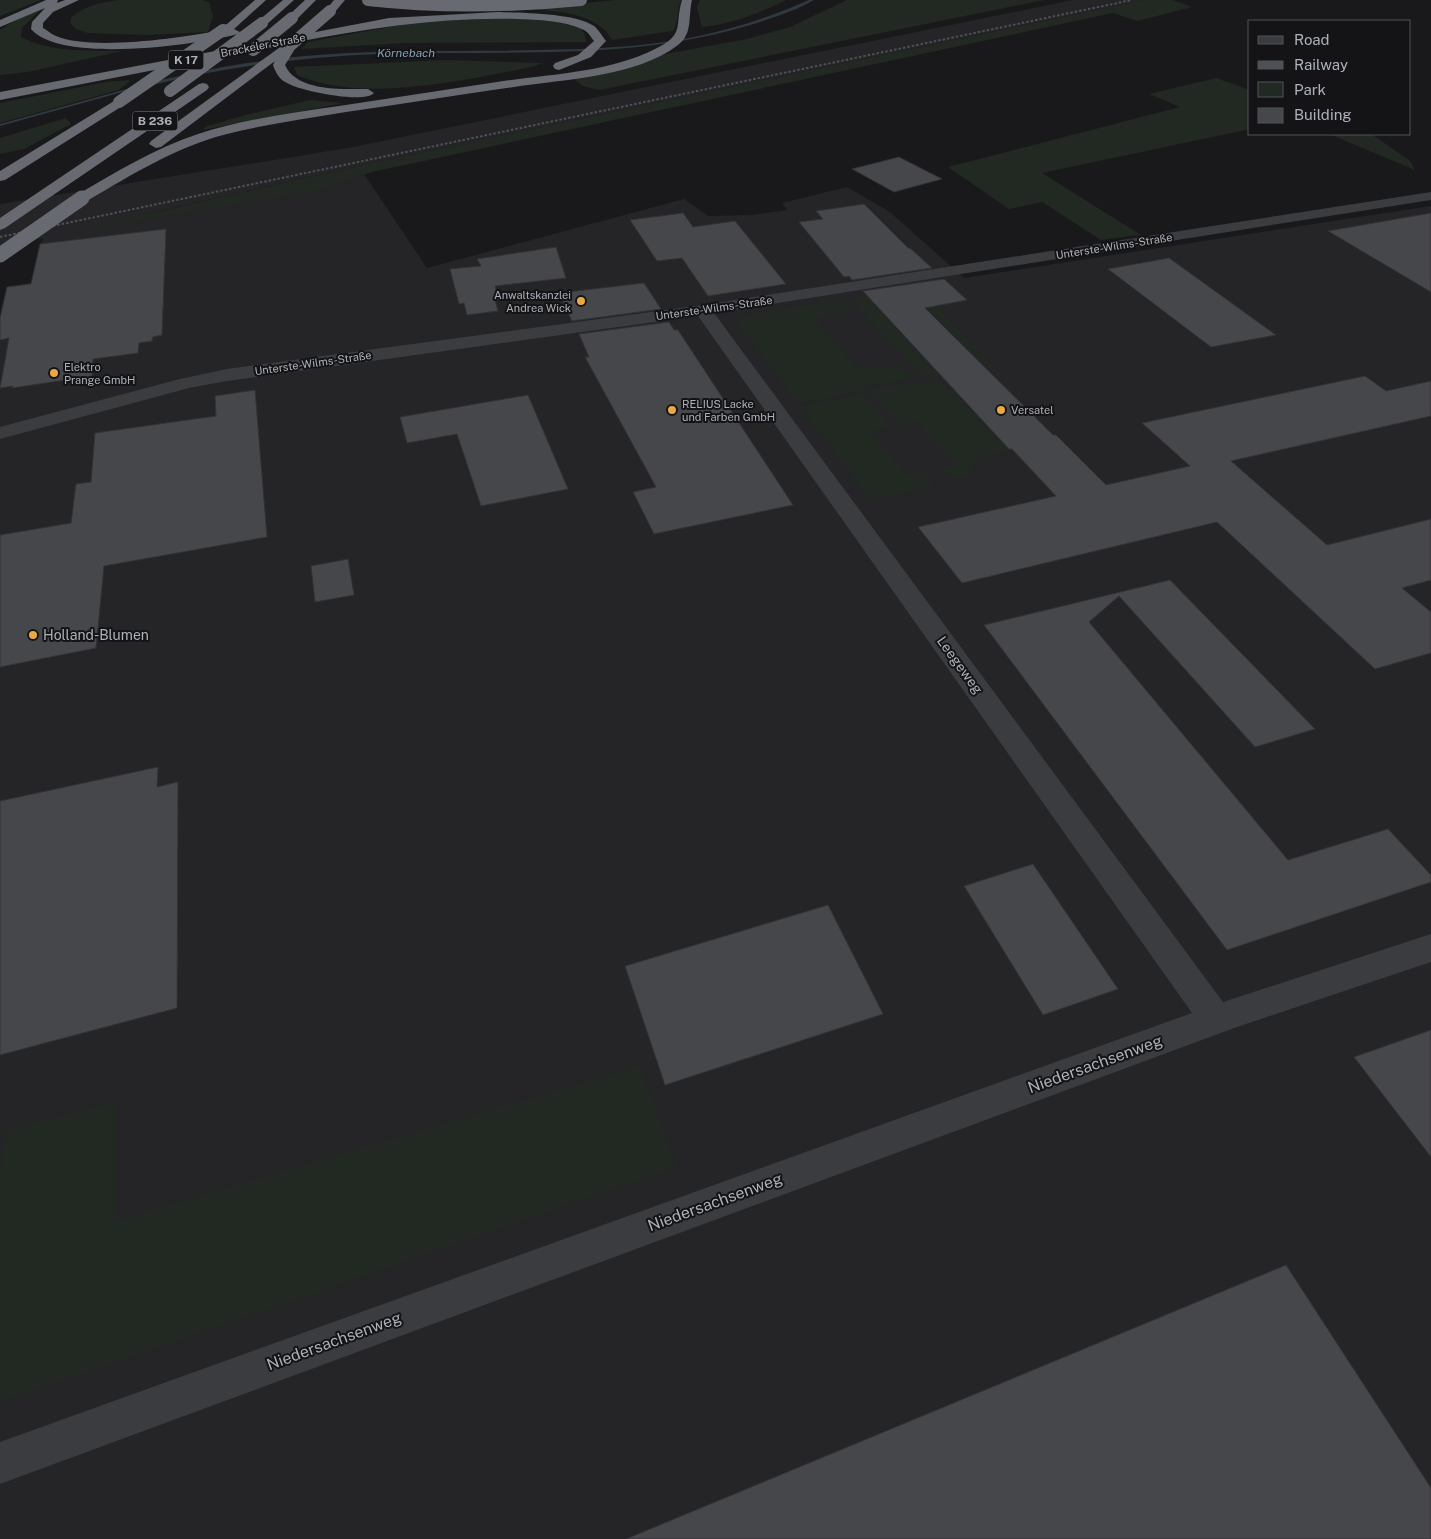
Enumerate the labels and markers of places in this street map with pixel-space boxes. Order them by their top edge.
place label: Anwaltskanzlei Andrea Wick [494,289,571,314]
marker: Anwaltskanzlei Andrea Wick [575,295,587,307]
place label: Elektro Prange GmbH [64,361,136,386]
marker: Elektro Prange GmbH [48,367,60,379]
place label: RELIUS Lacke und Farben GmbH [682,398,775,423]
marker: RELIUS Lacke und Farben GmbH [666,404,678,416]
marker: Versatel [995,404,1007,416]
place label: Versatel [1011,404,1054,416]
place label: Holland-Blumen [43,627,149,643]
marker: Holland-Blumen [27,629,39,641]

